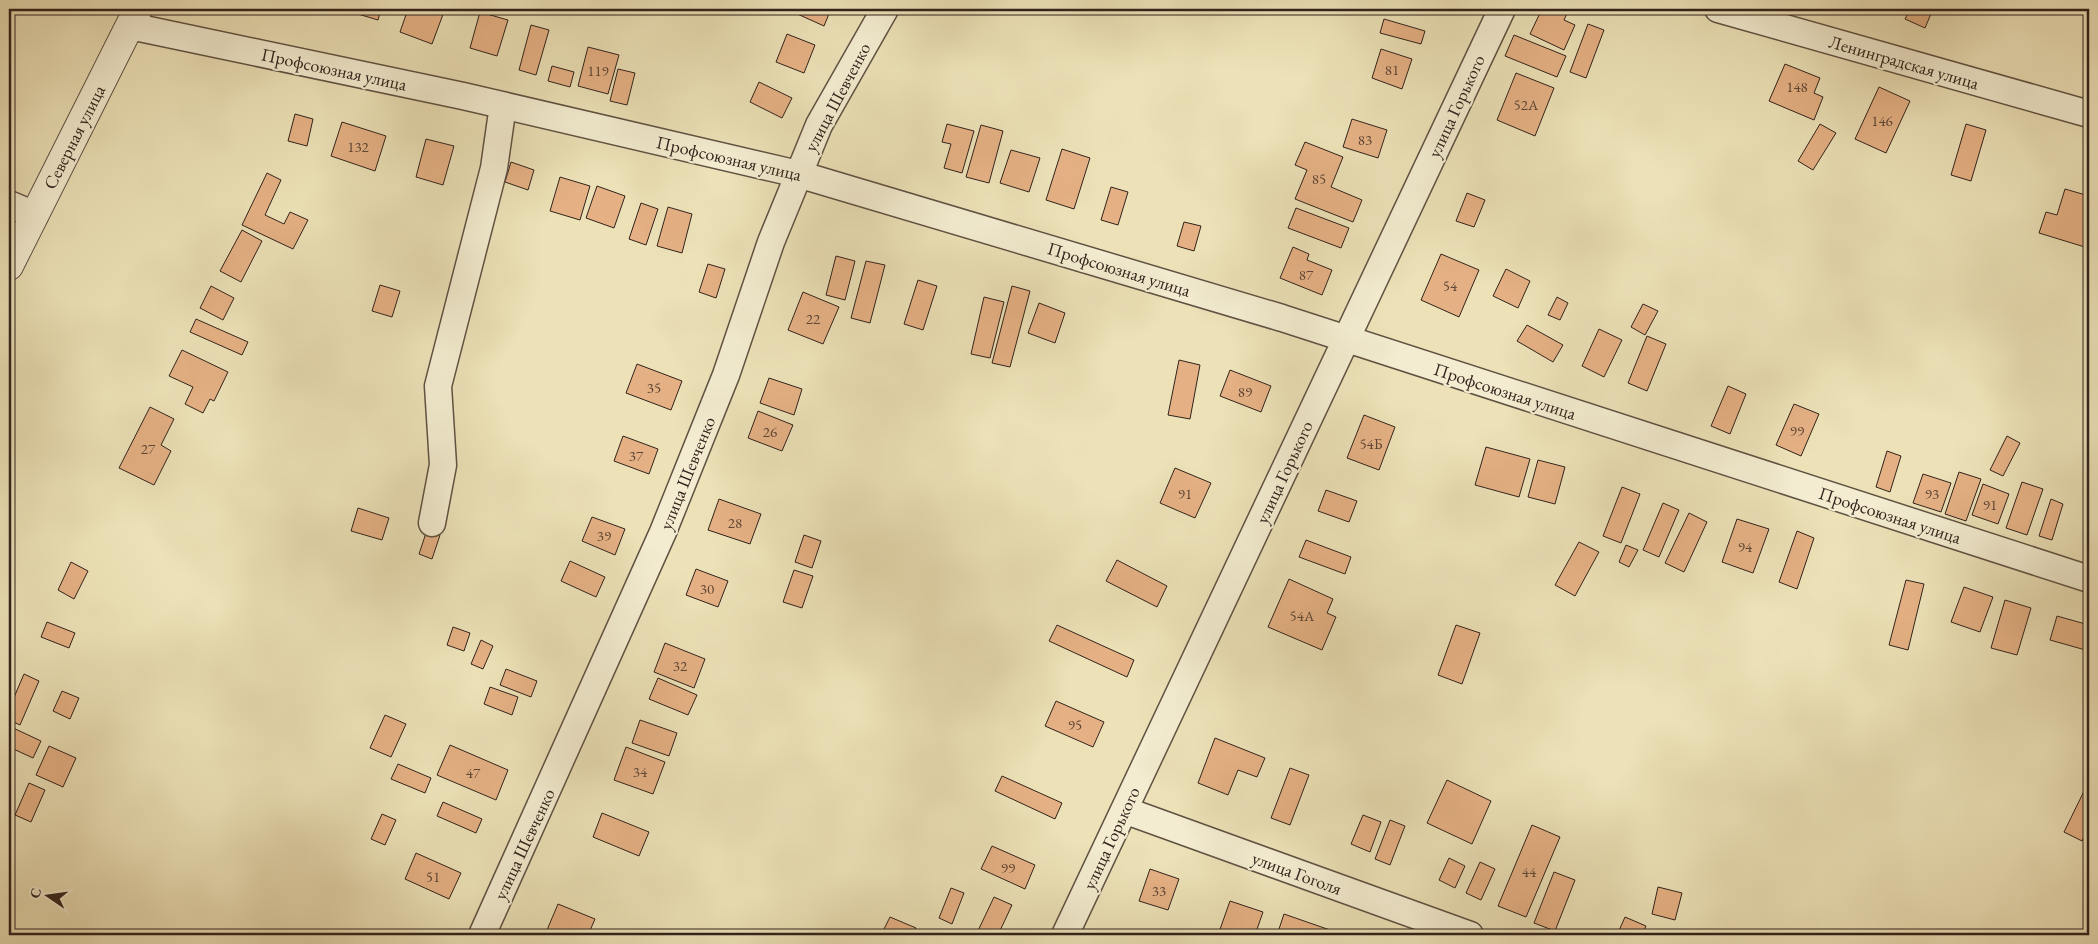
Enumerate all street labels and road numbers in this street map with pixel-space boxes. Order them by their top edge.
street label: Ленинградская улица [1826,30,1982,95]
street label: улица Шевченко [799,38,875,156]
street label: Профсоюзная улица [259,42,410,96]
street label: улица Горького [1422,51,1490,161]
street label: Северная улица [38,80,111,193]
street label: Профсоюзная улица [654,130,805,186]
street label: Профсоюзная улица [1045,236,1194,302]
street label: Профсоюзная улица [1431,357,1580,425]
street label: улица Шевченко [654,413,720,533]
street label: улица Горького [1250,417,1318,527]
street label: Профсоюзная улица [1816,481,1965,549]
street label: улица Горького [1077,783,1145,893]
street label: улица Шевченко [488,785,560,903]
street label: улица Гоголя [1249,846,1345,900]

